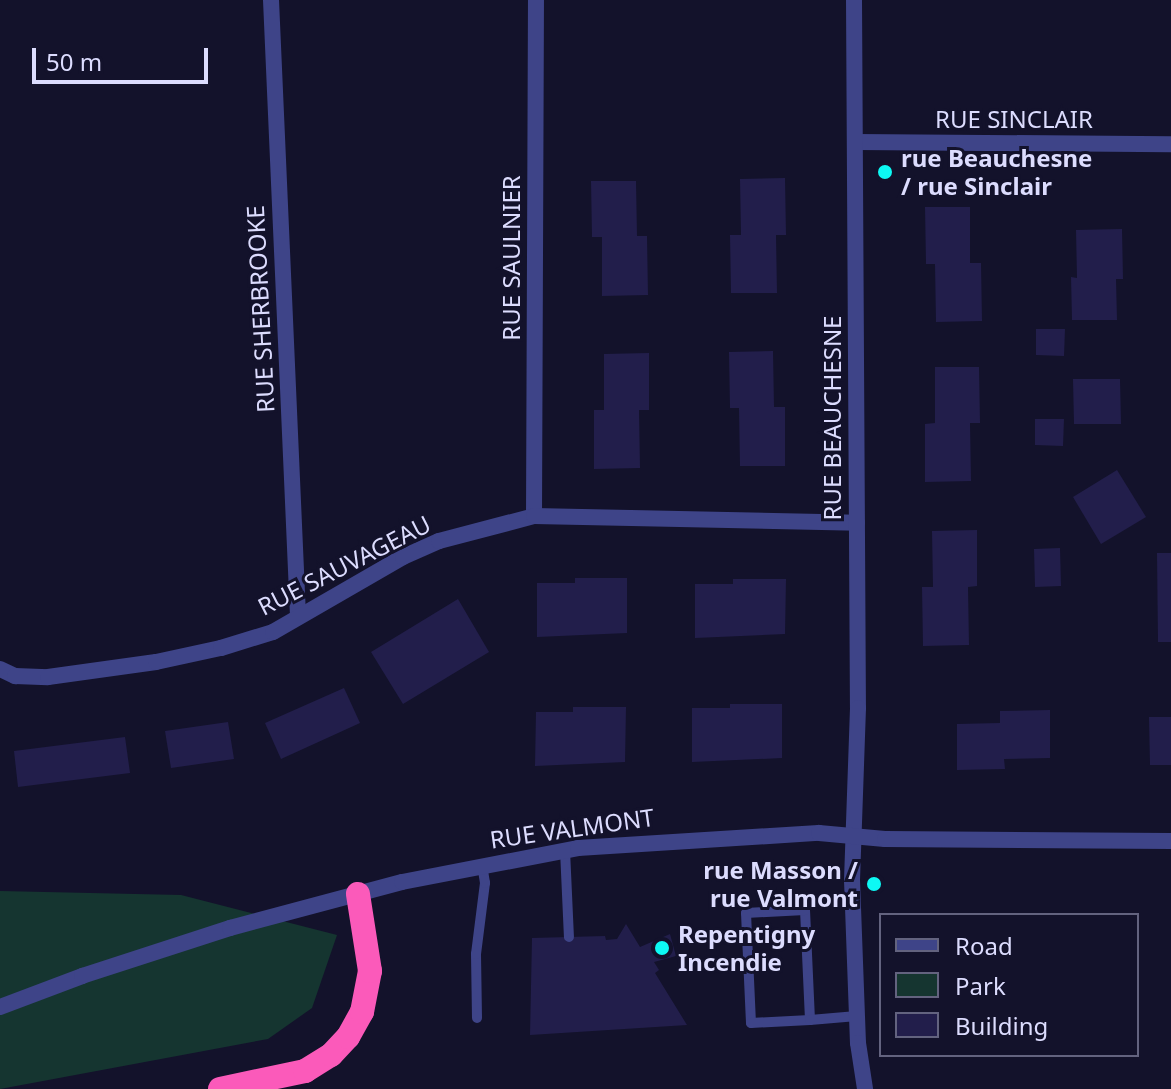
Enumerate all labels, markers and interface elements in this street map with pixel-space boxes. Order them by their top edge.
scale bar [36,32,212,82]
text: 50 m [46,45,102,78]
street label: RUE SINCLAIR [935,105,1093,133]
place label: rue Beauchesne / rue Sinclair [901,144,1092,200]
marker: rue Beauchesne / rue Sinclair [876,163,894,181]
street label: RUE SAULNIER [497,175,525,341]
street label: RUE SHERBROOKE [240,205,280,413]
street label: RUE BEAUCHESNE [818,316,846,520]
street label: RUE SAUVAGEAU [253,509,435,621]
street label: RUE VALMONT [488,802,656,854]
place label: rue Masson / rue Valmont [703,856,858,912]
marker: rue Masson / rue Valmont [865,875,883,893]
legend [879,913,1139,1057]
place label: Repentigny Incendie [678,920,815,976]
text: Road [955,929,1013,962]
marker: Repentigny Incendie [653,939,671,957]
text: Park [955,969,1006,1002]
text: Building [955,1009,1048,1042]

